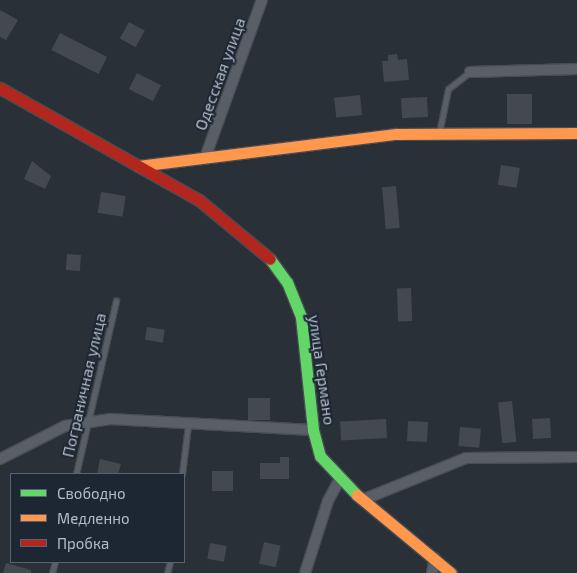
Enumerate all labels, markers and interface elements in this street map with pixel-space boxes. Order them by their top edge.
street label: Одесская улица [191,15,249,133]
street label: Пограничная улица [58,311,110,459]
street label: улица Германо [305,314,339,426]
legend [10,473,185,563]
text: Свободно [57,484,126,502]
text: Медленно [57,509,130,527]
text: Пробка [57,534,109,552]

